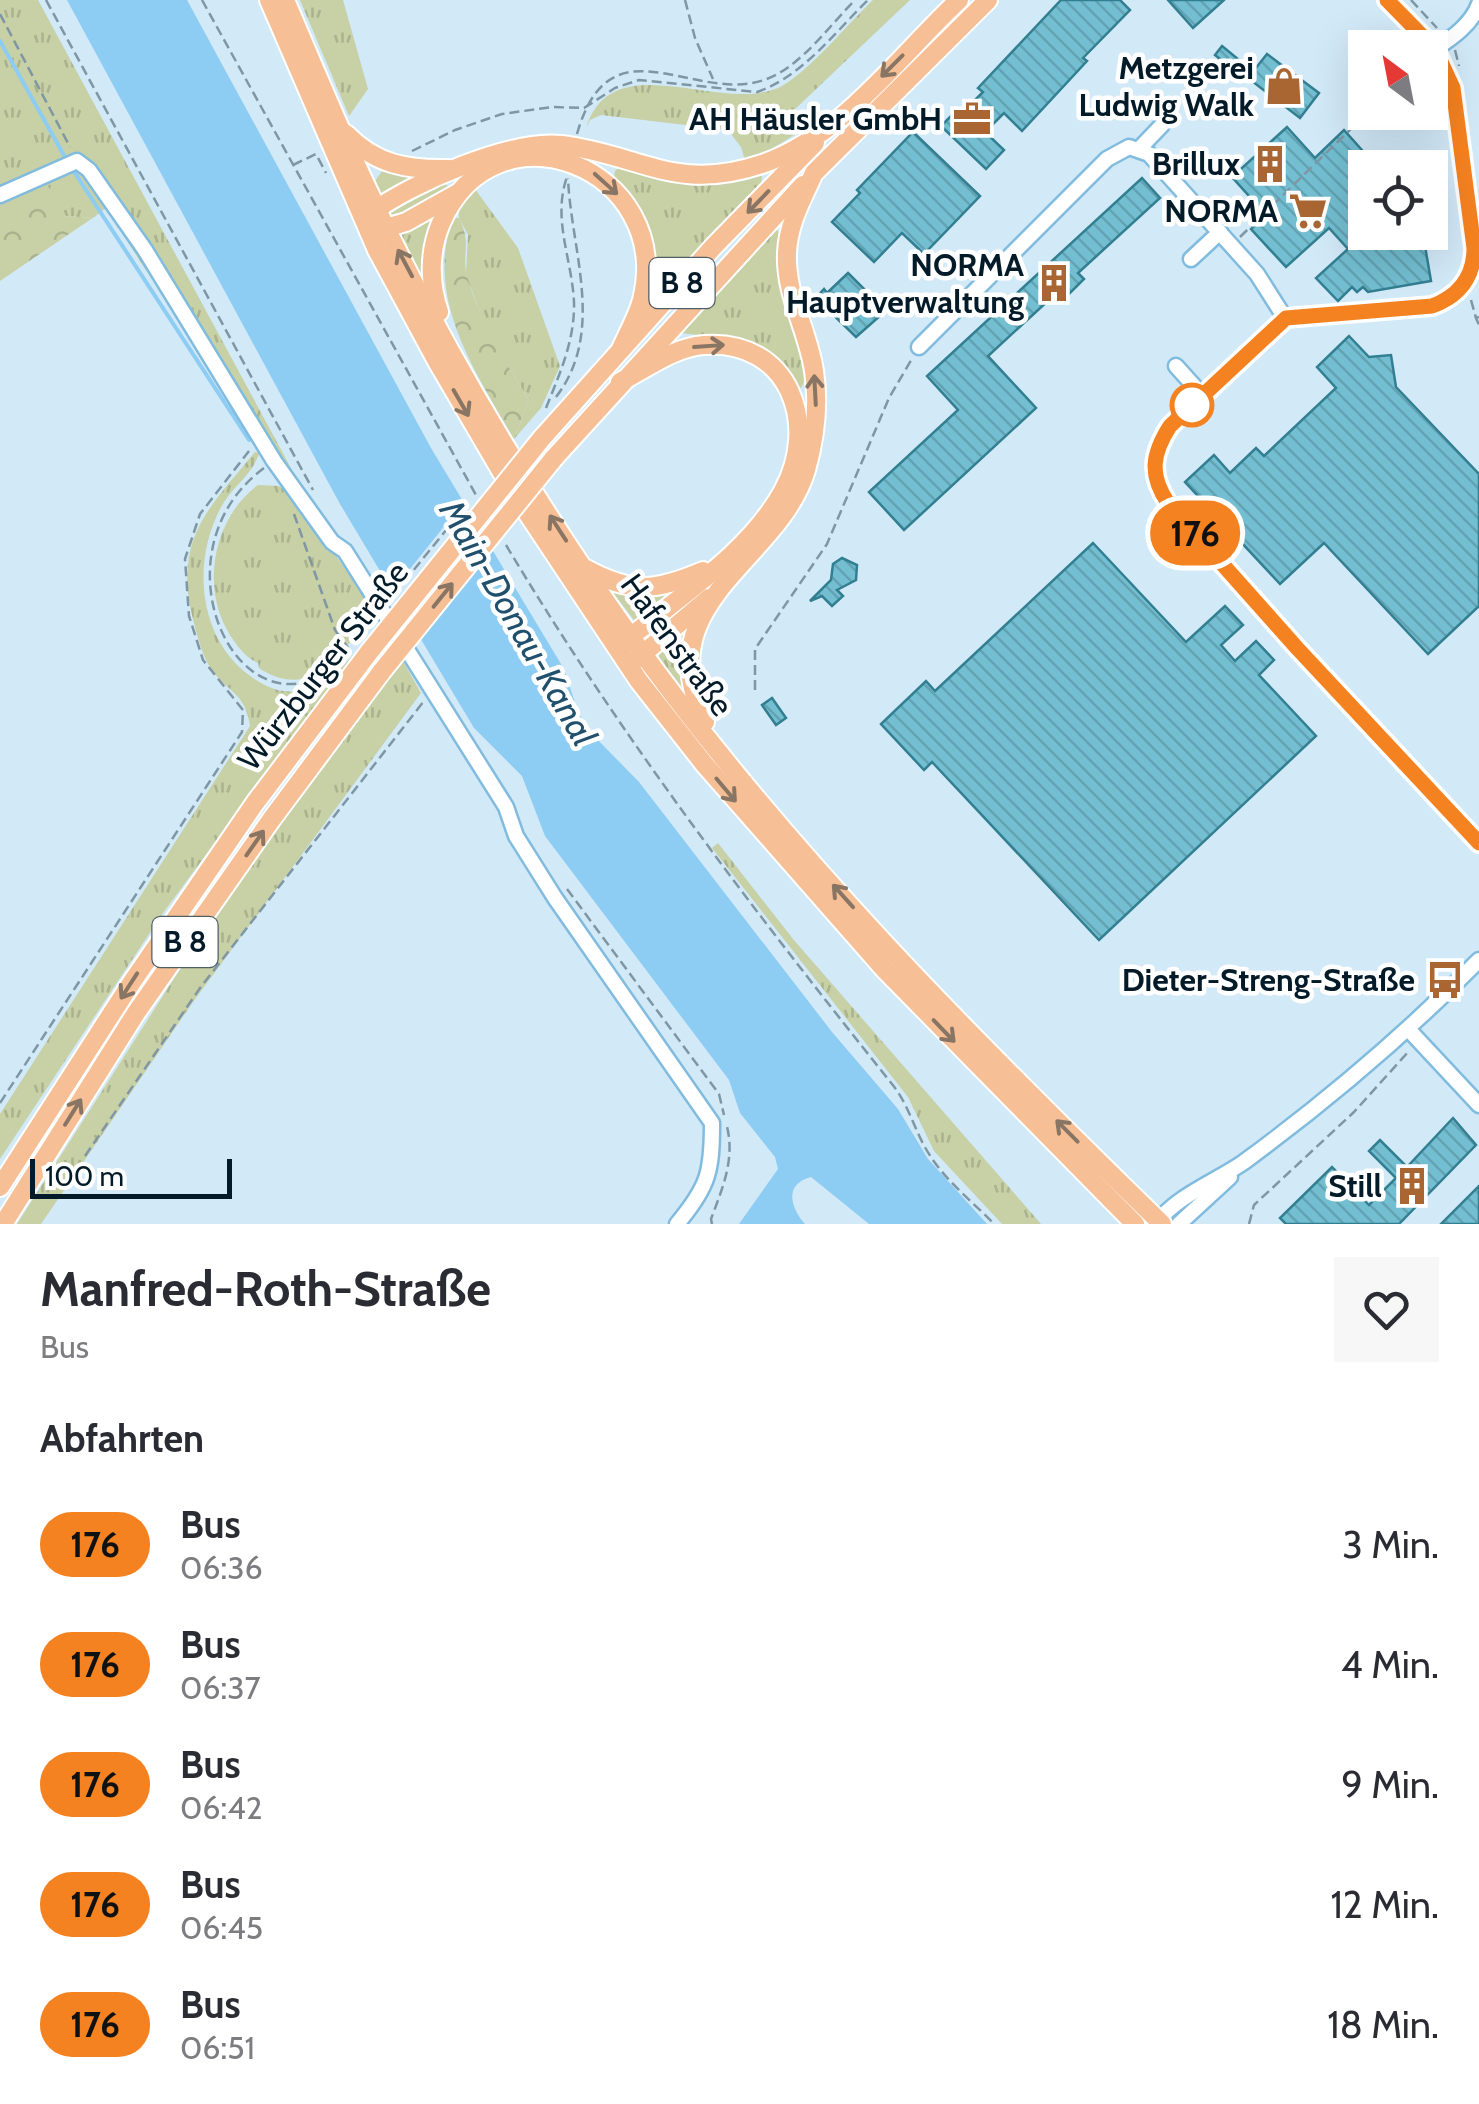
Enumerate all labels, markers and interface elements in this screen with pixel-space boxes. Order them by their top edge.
north arrow [1348,30,1448,130]
map controls [1348,30,1448,250]
place label: Metzgerei Ludwig Walk [1079,48,1254,124]
one-way arrow [880,53,904,77]
shop icon: Metzgerei Ludwig Walk [1263,65,1305,107]
office icon: AH Häusler GmbH [951,98,993,140]
place label: AH Häusler GmbH [689,99,942,138]
building icon: Brillux [1249,143,1291,185]
place label: Brillux [1152,144,1240,183]
button: locate [1348,150,1448,250]
one-way arrow [593,172,618,195]
one-way arrow [746,190,770,214]
supermarket icon: NORMA [1287,190,1329,232]
place label: NORMA [1164,191,1278,230]
place label: NORMA Hauptverwaltung [786,245,1024,321]
one-way arrow [395,249,414,279]
road number: B 8 [650,258,714,308]
building icon: NORMA Hauptverwaltung [1033,262,1075,304]
one-way arrow [692,337,725,356]
one-way arrow [805,374,824,406]
unlabelled marker [1171,384,1213,426]
one-way arrow [452,387,472,417]
water label: Main-Donau-Kanal [430,491,607,754]
line badge: 176 [1138,500,1252,566]
text: 176 [1170,512,1220,555]
one-way arrow [547,514,568,542]
street label: Würzburger Straße [229,553,416,778]
street label: Hafenstraße [613,566,742,723]
one-way arrow [432,582,453,609]
one-way arrow [714,777,737,802]
one-way arrow [244,829,265,857]
one-way arrow [832,884,855,909]
road number: B 8 [152,917,218,967]
bus stop icon: Dieter-Streng-Straße [1424,959,1466,1001]
place label: Dieter-Streng-Straße [1122,960,1415,999]
one-way arrow [119,971,140,999]
one-way arrow [932,1018,956,1042]
one-way arrow [63,1098,84,1127]
one-way arrow [1056,1119,1080,1143]
scale bar [30,1154,232,1198]
text: 100 m [45,1159,124,1193]
building icon: Still [1391,1165,1433,1207]
place label: Still [1328,1166,1382,1205]
button: heart [1334,1257,1439,1362]
text: Manfred-Roth-Straße [40,1260,491,1318]
text: Bus [40,1327,89,1366]
text: Abfahrten [40,1415,204,1462]
text: Bus [180,1501,241,1548]
text: 3 Min. [1342,1521,1439,1568]
text: 176 [70,1523,120,1566]
text: 06:36 [180,1548,263,1587]
text: Bus [180,1621,241,1668]
text: 4 Min. [1341,1641,1439,1688]
text: 176 [70,1643,120,1686]
text: 06:37 [180,1668,261,1707]
text: Bus [180,1741,241,1788]
text: 9 Min. [1341,1761,1439,1808]
text: 176 [70,1763,120,1806]
text: 06:42 [180,1788,262,1827]
text: Bus [180,1861,241,1908]
text: 12 Min. [1330,1881,1439,1928]
text: 176 [70,1883,120,1926]
text: 06:45 [180,1908,263,1947]
text: Bus [180,1981,241,2028]
text: 18 Min. [1327,2001,1439,2048]
text: 176 [70,2003,120,2046]
text: 06:51 [180,2028,255,2067]

